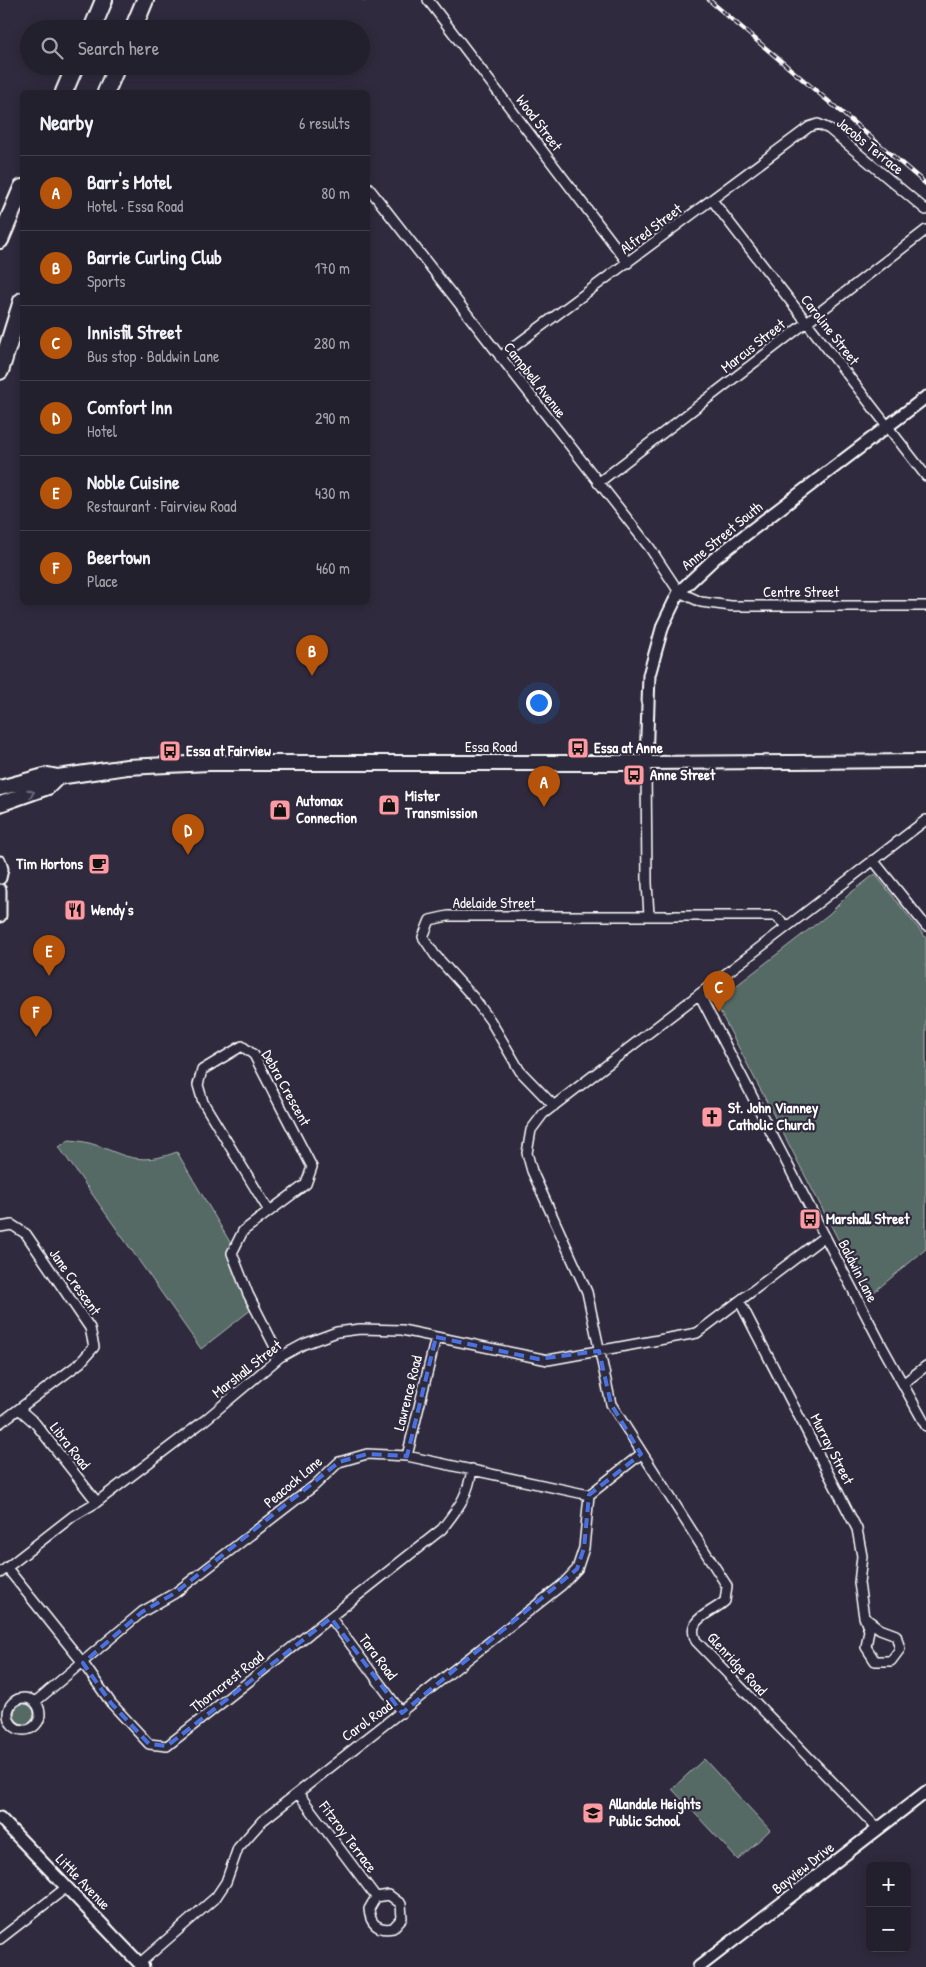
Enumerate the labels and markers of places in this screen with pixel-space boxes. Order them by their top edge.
pin: B [296,635,328,676]
bus stop icon: Essa at Anne [566,736,590,760]
place label: Essa at Anne [594,737,663,758]
bus stop icon: Essa at Fairview [158,739,182,763]
place label: Essa at Fairview [186,740,271,761]
bus stop icon: Anne Street [622,763,646,787]
place label: Anne Street [650,764,716,785]
pin: A [528,766,560,807]
place label: Mister Transmission [404,785,478,823]
place label: Automax Connection [296,790,357,828]
shop icon: Mister Transmission [377,793,401,817]
shop icon: Automax Connection [268,798,292,822]
pin: D [172,814,204,855]
cafe icon: Tim Hortons [87,852,111,876]
place label: Tim Hortons [15,853,83,874]
restaurant icon: Wendy's [63,898,87,922]
place label: Wendy's [91,899,134,921]
pin: E [33,935,65,976]
pin: C [703,971,735,1012]
pin: F [20,996,52,1037]
place label: St. John Vianney Catholic Church [728,1097,819,1135]
church icon: St. John Vianney Catholic Church [700,1105,724,1129]
bus stop icon: Marshall Street [798,1207,822,1231]
place label: Marshall Street [826,1208,910,1229]
place label: Allandale Heights Public School [609,1793,701,1831]
school or university icon: Allandale Heights Public School [581,1801,605,1825]

